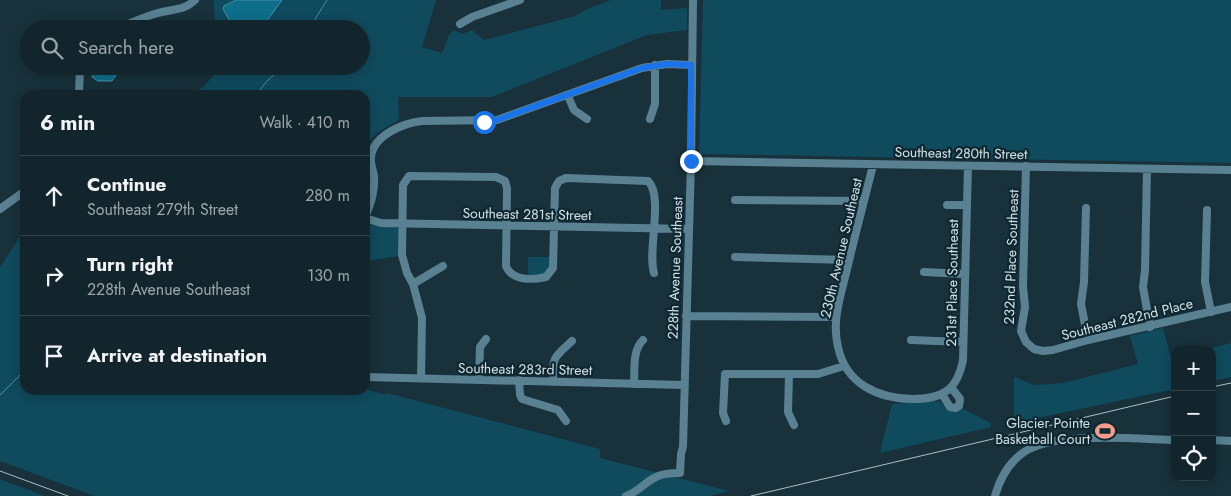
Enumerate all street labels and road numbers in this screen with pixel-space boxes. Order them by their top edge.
street label: Southeast 280th Street [894,142,1028,164]
street label: 230th Avenue Southeast [815,175,867,320]
street label: 232nd Place Southeast [999,188,1023,325]
street label: 228th Avenue Southeast [663,196,688,340]
street label: Southeast 281st Street [462,203,592,225]
street label: 231st Place Southeast [941,219,963,347]
street label: Southeast 282nd Place [1059,293,1195,345]
street label: Southeast 283rd Street [458,358,593,380]

